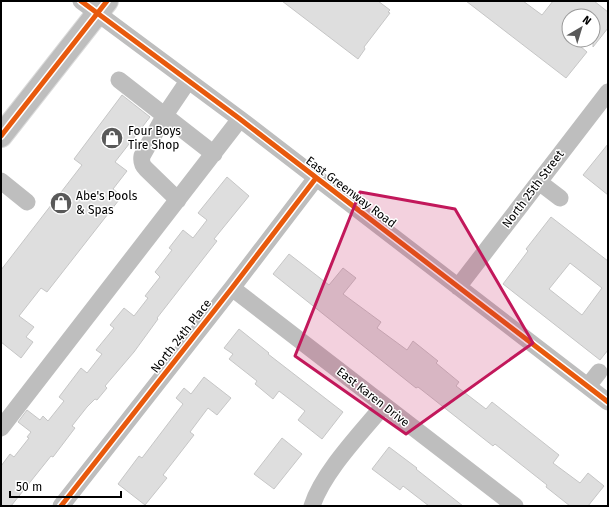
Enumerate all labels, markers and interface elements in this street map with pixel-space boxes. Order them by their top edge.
north arrow [561,8,601,48]
text: N [580,13,594,28]
place label: Four Boys Tire Shop [128,124,181,152]
shop icon: Four Boys Tire Shop [99,125,125,151]
street label: North 25th Street [499,147,567,230]
street label: East Greenway Road [303,154,399,230]
place label: Abe's Pools & Spas [76,189,138,217]
shop icon: Abe's Pools & Spas [48,190,74,216]
street label: North 24th Place [148,296,214,376]
street label: East Karen Drive [334,364,412,430]
scale bar [10,473,121,499]
text: 50 m [16,480,42,494]

